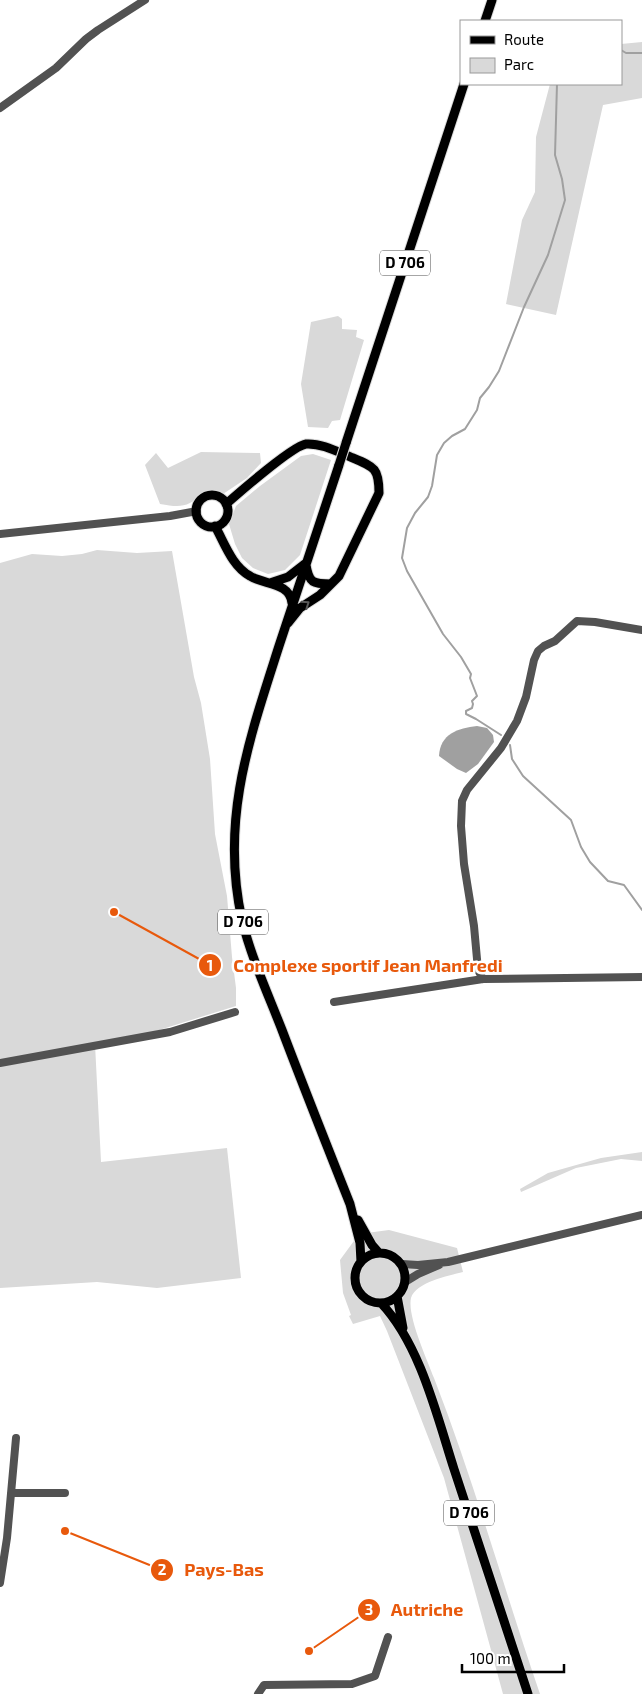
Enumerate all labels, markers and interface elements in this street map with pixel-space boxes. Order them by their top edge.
legend [460,20,622,85]
text: Route [504,30,544,48]
text: Parc [504,55,534,73]
road number: D 706 [380,250,430,276]
one-way arrow [300,601,310,610]
road number: D 706 [218,910,268,934]
callout: Complexe sportif Jean Manfredi [198,949,513,982]
text: Complexe sportif Jean Manfredi [233,954,503,976]
text: 1 [207,956,213,974]
road number: D 706 [444,1500,494,1526]
callout: Pays-Bas [149,1553,274,1586]
text: Pays-Bas [184,1558,264,1580]
text: 2 [158,1560,167,1578]
callout: Autriche [356,1593,474,1626]
text: Autriche [391,1598,463,1620]
text: 3 [365,1600,373,1618]
scale bar [462,1642,564,1674]
text: 100 m [470,1649,511,1667]

